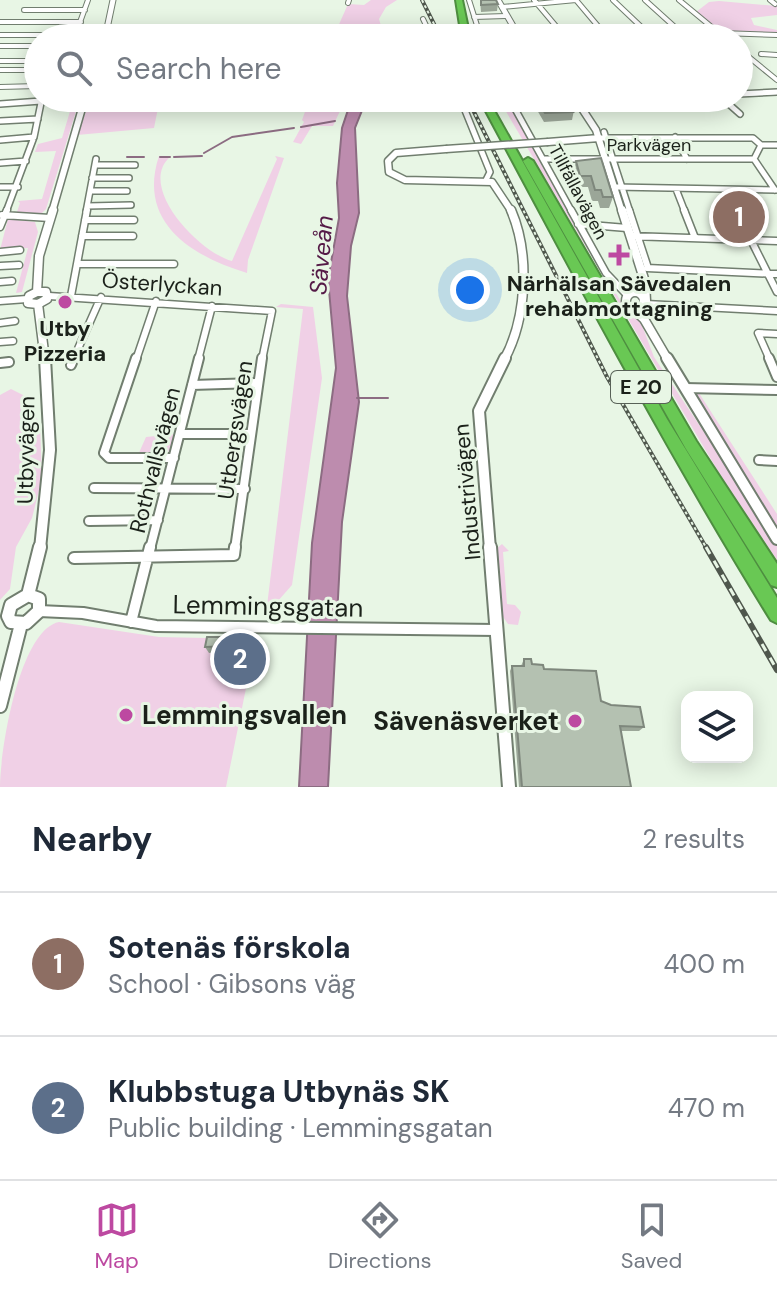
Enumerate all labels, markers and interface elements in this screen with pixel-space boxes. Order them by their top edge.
search box [24,24,753,112]
icon: search [52,46,96,90]
text: Search here [116,49,282,88]
street label: Parkvägen [607,133,691,157]
street label: Tillfällavägen [543,140,613,244]
pin: 1 [713,187,765,247]
water label: Säveån [302,214,340,296]
marker: Närhälsan Sävedalen rehabmottagning [608,244,630,266]
street label: Österlyckan [101,265,223,303]
place label: Närhälsan Sävedalen rehabmottagning [507,269,731,323]
your location [450,270,490,310]
marker: Utby Pizzeria [56,293,74,311]
place label: Utby Pizzeria [24,314,106,368]
street label: Utbergsvägen [211,359,259,501]
road number: E 20 [611,371,671,403]
street label: Rothvallsvägen [123,384,187,536]
street label: Utbyvägen [11,396,41,504]
street label: Industrivägen [447,423,487,561]
street label: Lemmingsgatan [172,587,364,625]
pin: 2 [214,629,266,689]
map controls [681,691,753,763]
button: layers [681,691,753,763]
place label: Lemmingsvallen [142,698,347,732]
place label: Sävenäsverket [373,704,559,738]
marker: Lemmingsvallen [117,706,135,724]
marker: Sävenäsverket [566,712,584,730]
text: Nearby [32,817,152,862]
text: 2 results [642,822,745,856]
text: Sotenäs förskola [108,928,351,967]
text: 1 [53,947,63,981]
text: 400 m [664,947,745,981]
text: School · Gibsons väg [108,967,356,1001]
text: Klubbstuga Utbynäs SK [108,1072,450,1111]
text: 2 [50,1091,66,1125]
text: 470 m [668,1091,745,1125]
text: Public building · Lemmingsgatan [108,1111,493,1145]
tab: Map [95,1198,139,1275]
tab: Directions [328,1198,432,1275]
tab: Saved [621,1198,682,1275]

